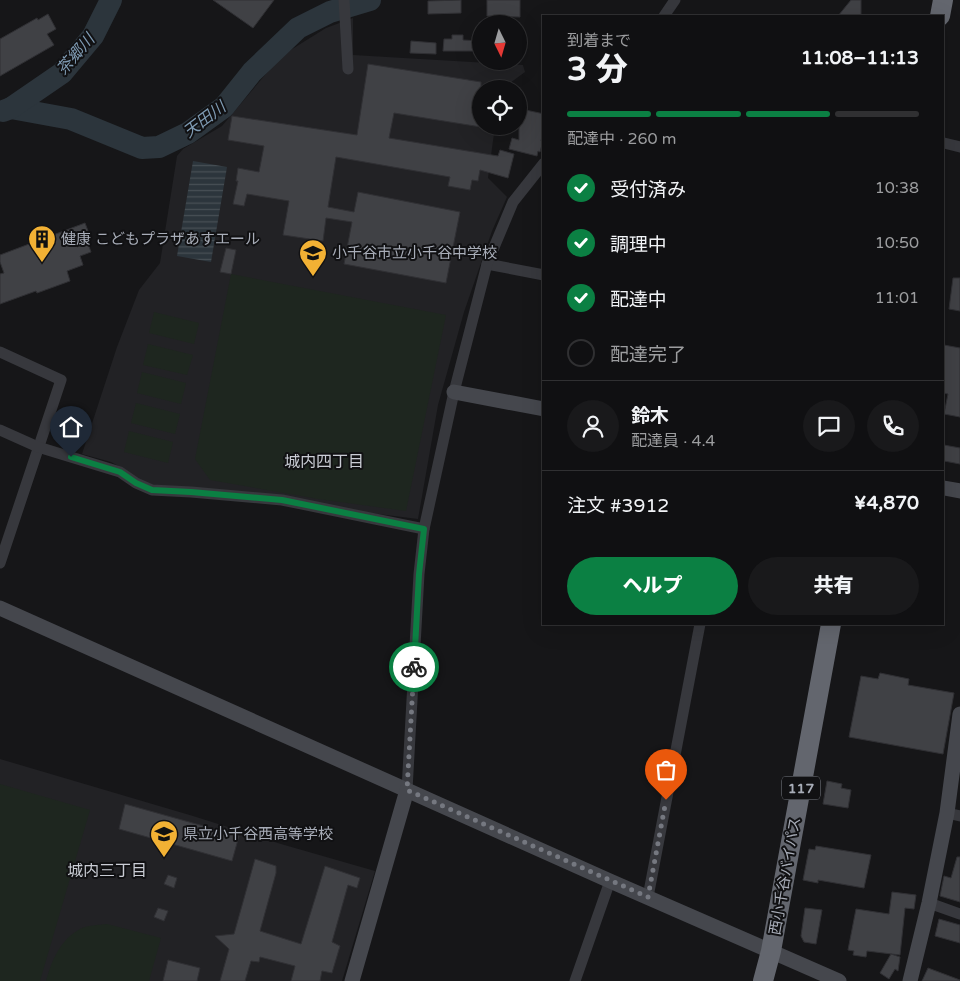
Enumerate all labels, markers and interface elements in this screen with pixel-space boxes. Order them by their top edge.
north arrow [472,15,528,70]
map controls [472,15,527,135]
water label: 茶郷川 [52,28,100,79]
text: 到着まで [567,31,631,51]
text: 11:08–11:13 [801,47,919,69]
text: 3 分 [567,51,627,89]
button: locate [472,80,527,135]
water label: 天田川 [179,96,231,142]
text: 配達中 · 260 m [567,129,676,149]
icon: check [567,174,595,202]
text: 10:38 [875,178,919,198]
text: 受付済み [610,179,686,201]
building icon: 健康 こどもプラザあすエール [27,224,57,263]
icon: check [567,229,595,257]
place label: 健康 こどもプラザあすエール [61,230,260,248]
text: 10:50 [875,233,919,253]
text: 調理中 [610,234,667,256]
school or university icon: 小千谷市立小千谷中学校 [298,238,328,277]
place label: 小千谷市立小千谷中学校 [332,244,497,262]
icon: check [567,284,595,312]
text: 11:01 [875,288,919,308]
text: 配達中 [610,289,667,311]
text: 配達完了 [610,344,686,366]
button: person [567,400,619,452]
button: chat [803,400,855,452]
button: phone [867,400,919,452]
text: 鈴木 [631,405,669,427]
pin [50,406,92,457]
icon: home [57,413,85,441]
text: 配達員 · 4.4 [631,431,715,451]
district label: 城内四丁目 [284,452,364,472]
text: ¥4,870 [854,492,919,514]
text: 注文 #3912 [567,495,669,517]
button: ヘルプ [567,557,738,615]
button: 共有 [748,557,919,615]
courier [389,642,439,692]
icon: bike [400,653,428,681]
pin [645,749,687,800]
icon: bag [652,756,680,784]
road number: 117 [782,776,820,800]
street label: 西小千谷バイパス [766,815,804,937]
school or university icon: 県立小千谷西高等学校 [149,819,179,858]
place label: 県立小千谷西高等学校 [183,825,333,843]
district label: 城内三丁目 [67,861,147,881]

